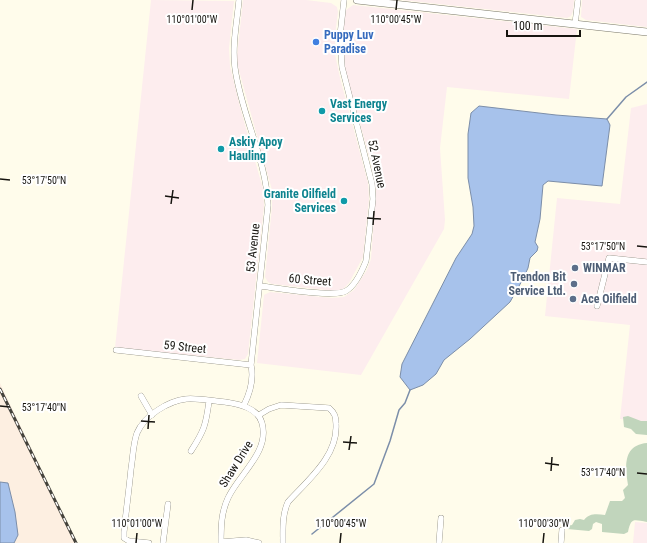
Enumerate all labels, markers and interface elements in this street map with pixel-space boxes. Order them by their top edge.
scale bar [507,12,580,38]
text: 110°01'00"W [167,14,218,25]
text: 110°00'45"W [371,14,422,25]
text: 100 m [513,19,543,33]
place label: Puppy Luv Paradise [324,28,374,56]
marker: Puppy Luv Paradise [311,37,321,47]
place label: Vast Energy Services [330,97,388,125]
marker: Vast Energy Services [317,106,327,116]
place label: Askiy Apoy Hauling [229,135,283,163]
street label: 52 Avenue [365,139,389,190]
marker: Askiy Apoy Hauling [216,144,226,154]
text: 53°17'50"N [22,175,66,186]
place label: Granite Oilfield Services [264,187,337,215]
marker: Granite Oilfield Services [339,196,349,206]
street label: 53 Avenue [243,222,263,273]
text: 53°17'50"N [581,241,625,252]
place label: WINMAR [583,261,626,275]
marker: WINMAR [570,263,580,273]
place label: Trendon Bit Service Ltd. [508,270,566,298]
street label: 60 Street [288,271,332,289]
marker: Trendon Bit Service Ltd. [569,279,579,289]
place label: Ace Oilfield [581,292,637,306]
marker: Ace Oilfield [568,294,578,304]
street label: 59 Street [163,338,207,356]
text: 53°17'40"N [22,402,66,413]
street label: Shaw Drive [216,438,256,490]
text: 53°17'40"N [581,467,625,478]
text: 110°01'00"W [112,518,163,529]
text: 110°00'45"W [316,518,367,529]
text: 110°00'30"W [519,518,570,529]

